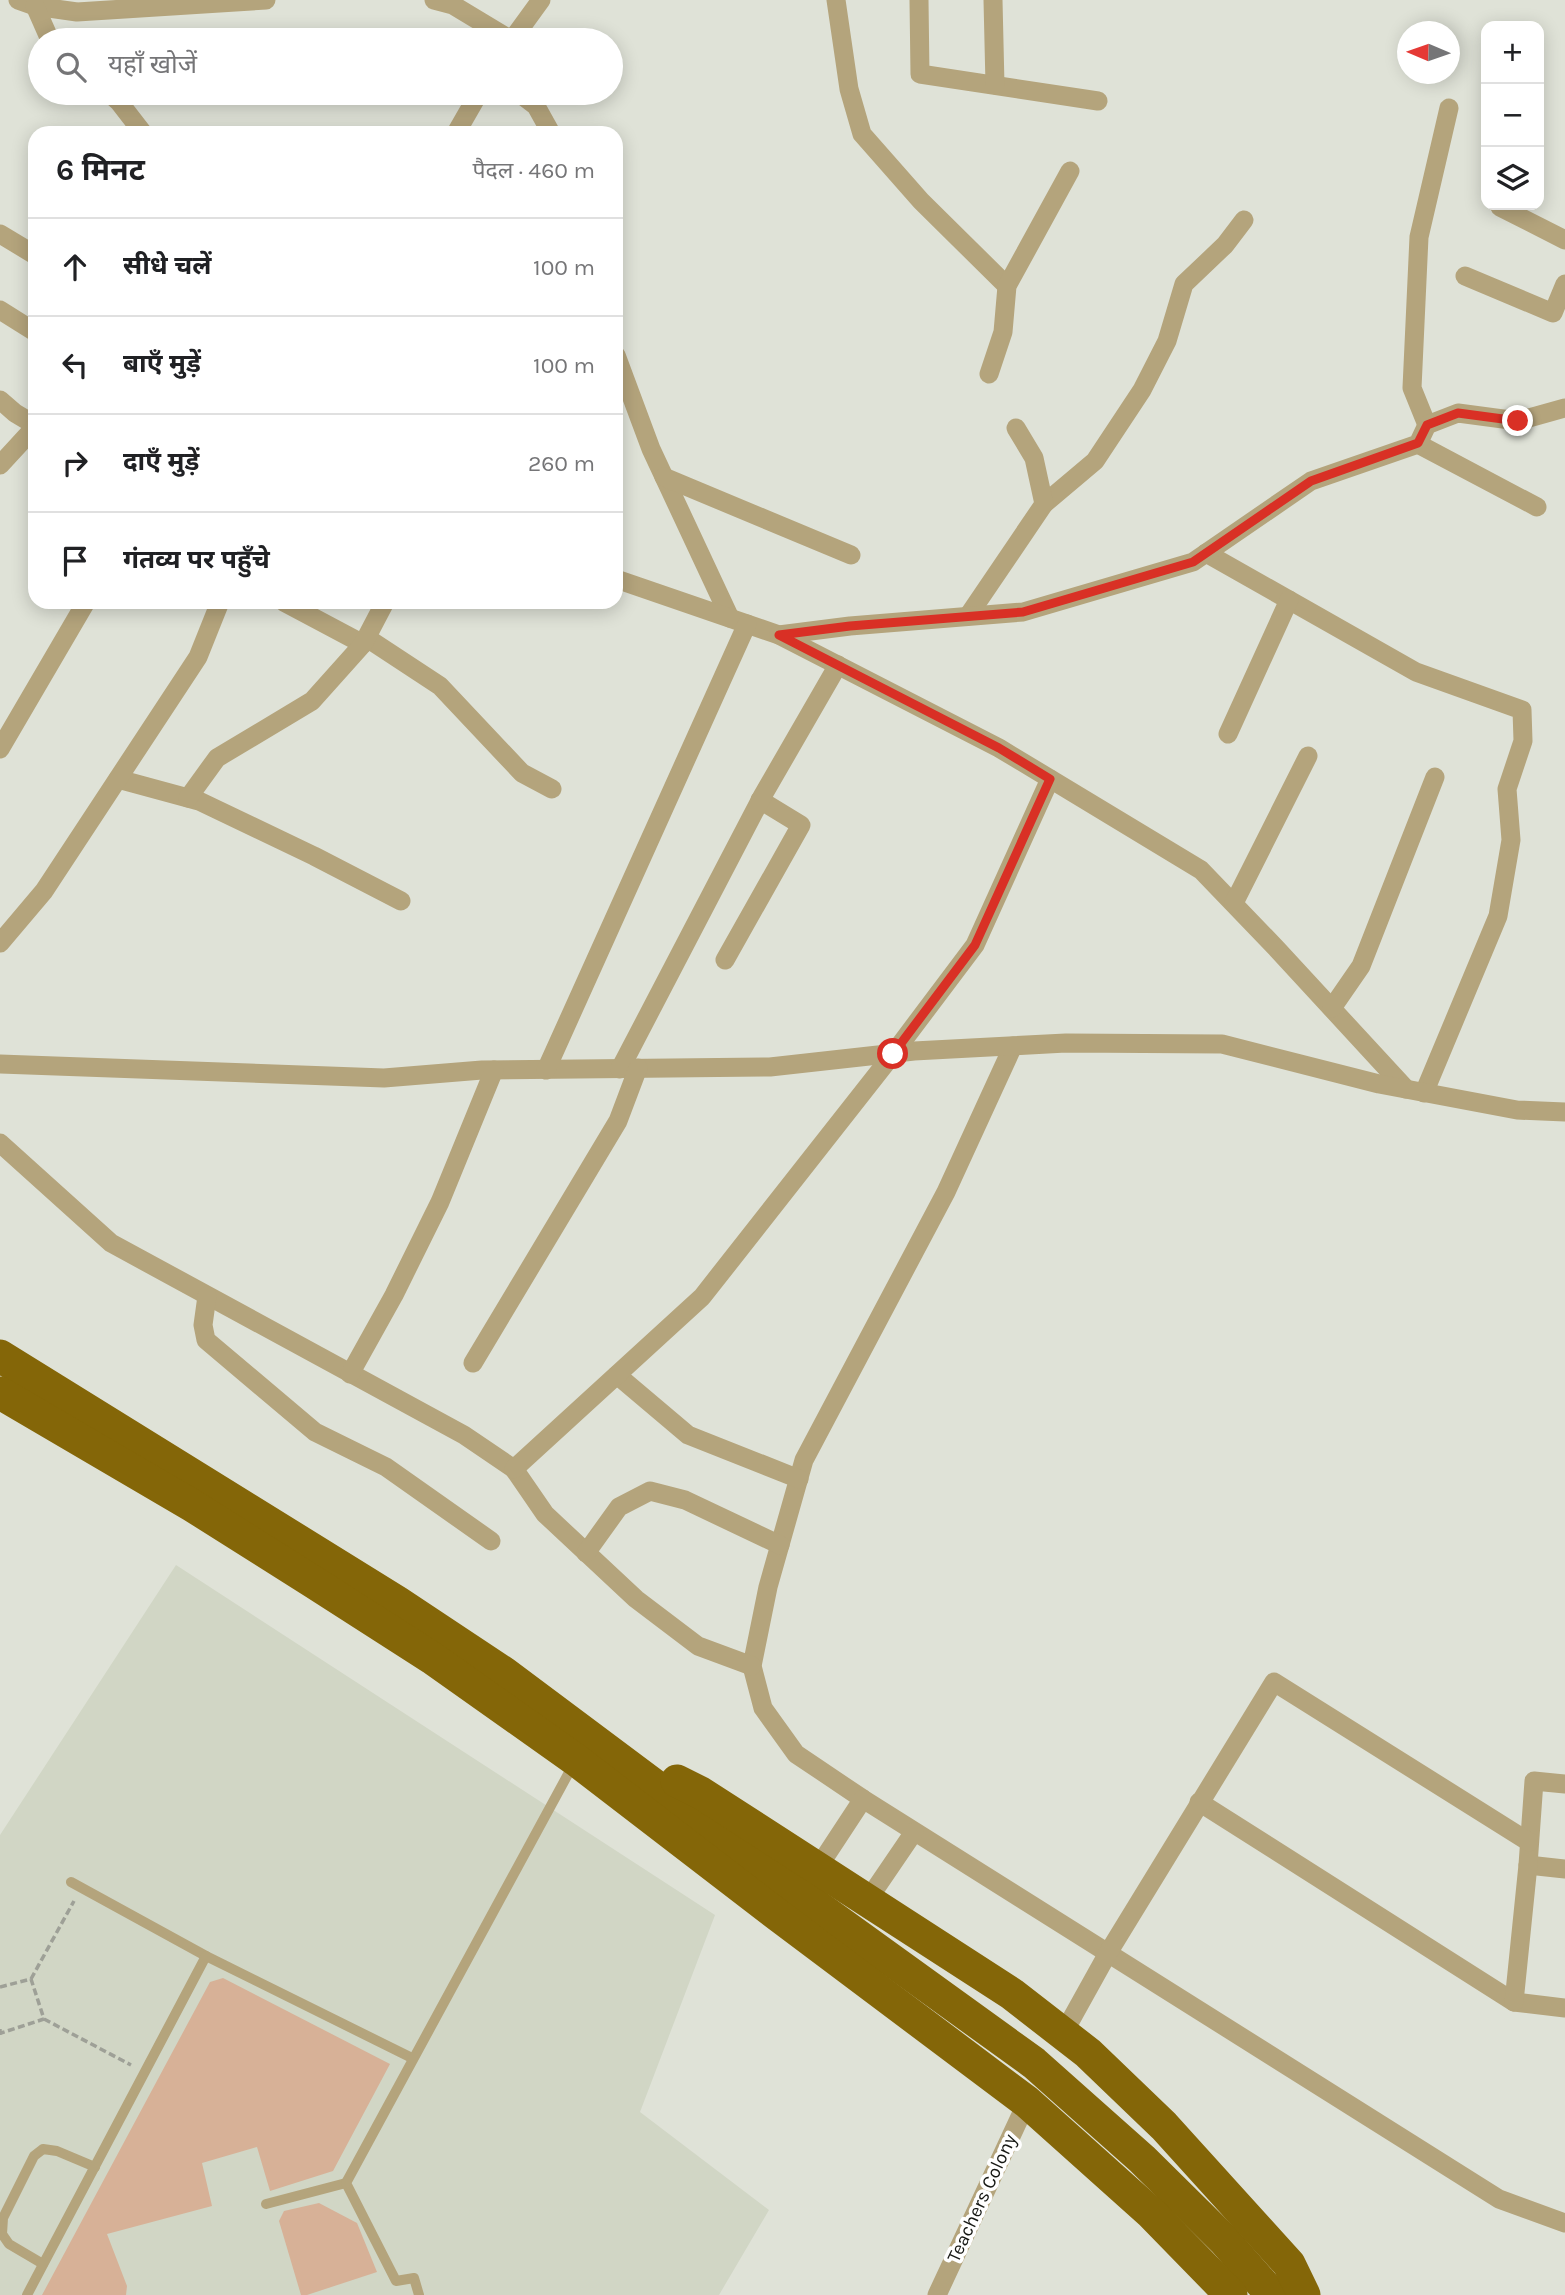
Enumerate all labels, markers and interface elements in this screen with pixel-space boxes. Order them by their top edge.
north arrow [1397,21,1460,84]
map controls [1481,21,1544,210]
button: + [1481,21,1544,84]
search box [28,28,623,105]
icon: search [52,48,90,86]
text: यहाँ खोजें [108,49,197,80]
button: − [1481,84,1544,147]
button: layers [1481,147,1544,210]
text: 6 मिनट [56,152,145,188]
text: पैदल · 460 m [472,157,595,184]
icon: ahead [56,248,94,286]
text: सीधे चलें [123,250,212,281]
text: 100 m [533,254,595,281]
icon: left [56,346,94,384]
text: बाएँ मुड़ें [123,348,201,379]
text: 100 m [533,352,595,379]
route end [1502,405,1533,436]
icon: right [56,444,94,482]
text: दाएँ मुड़ें [123,446,199,477]
text: 260 m [528,450,595,477]
icon: arrive [56,542,94,580]
text: गंतव्य पर पहुँचे [123,544,270,575]
route start [877,1038,908,1069]
street label: Teachers Colony [943,2130,1021,2266]

